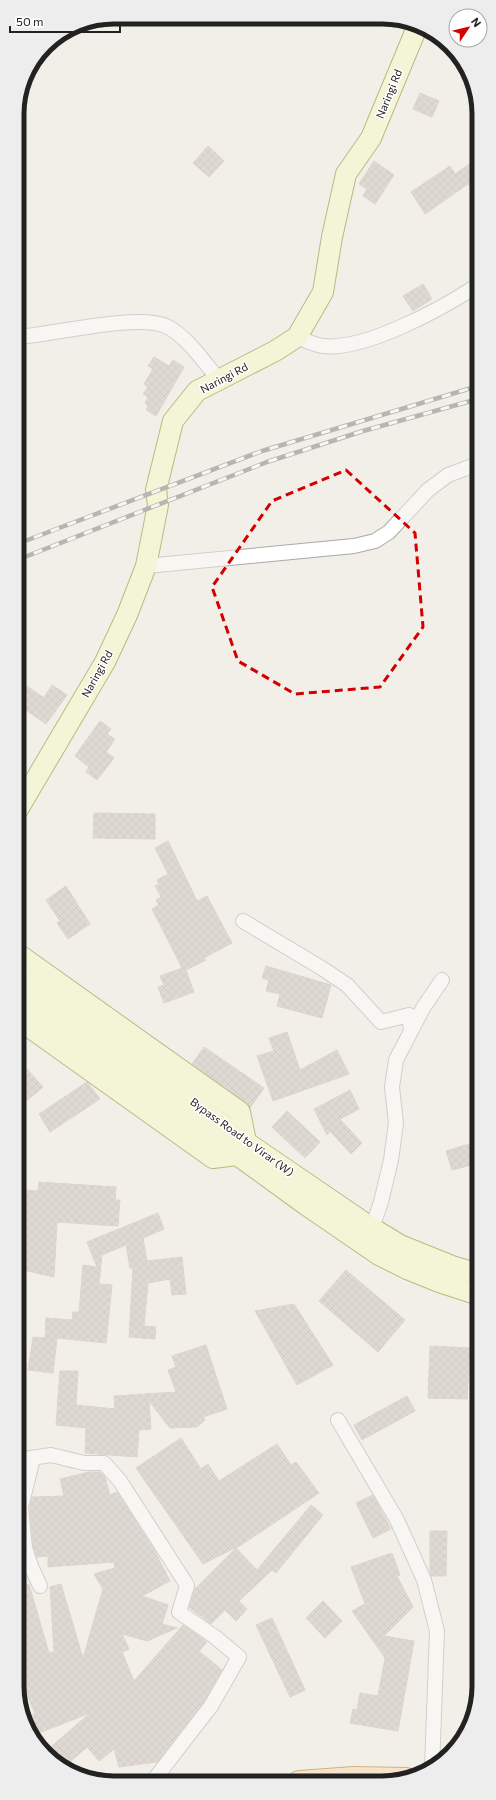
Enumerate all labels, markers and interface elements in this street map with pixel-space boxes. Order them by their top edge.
scale bar [10,8,120,34]
north arrow [448,8,488,48]
text: 50 m [16,14,44,28]
text: N [469,15,484,29]
street label: Naringi Rd [373,67,404,120]
street label: Naringi Rd [198,360,250,395]
street label: Naringi Rd [78,648,115,700]
street label: Bypass Road to Virar (W) [188,1095,297,1178]

